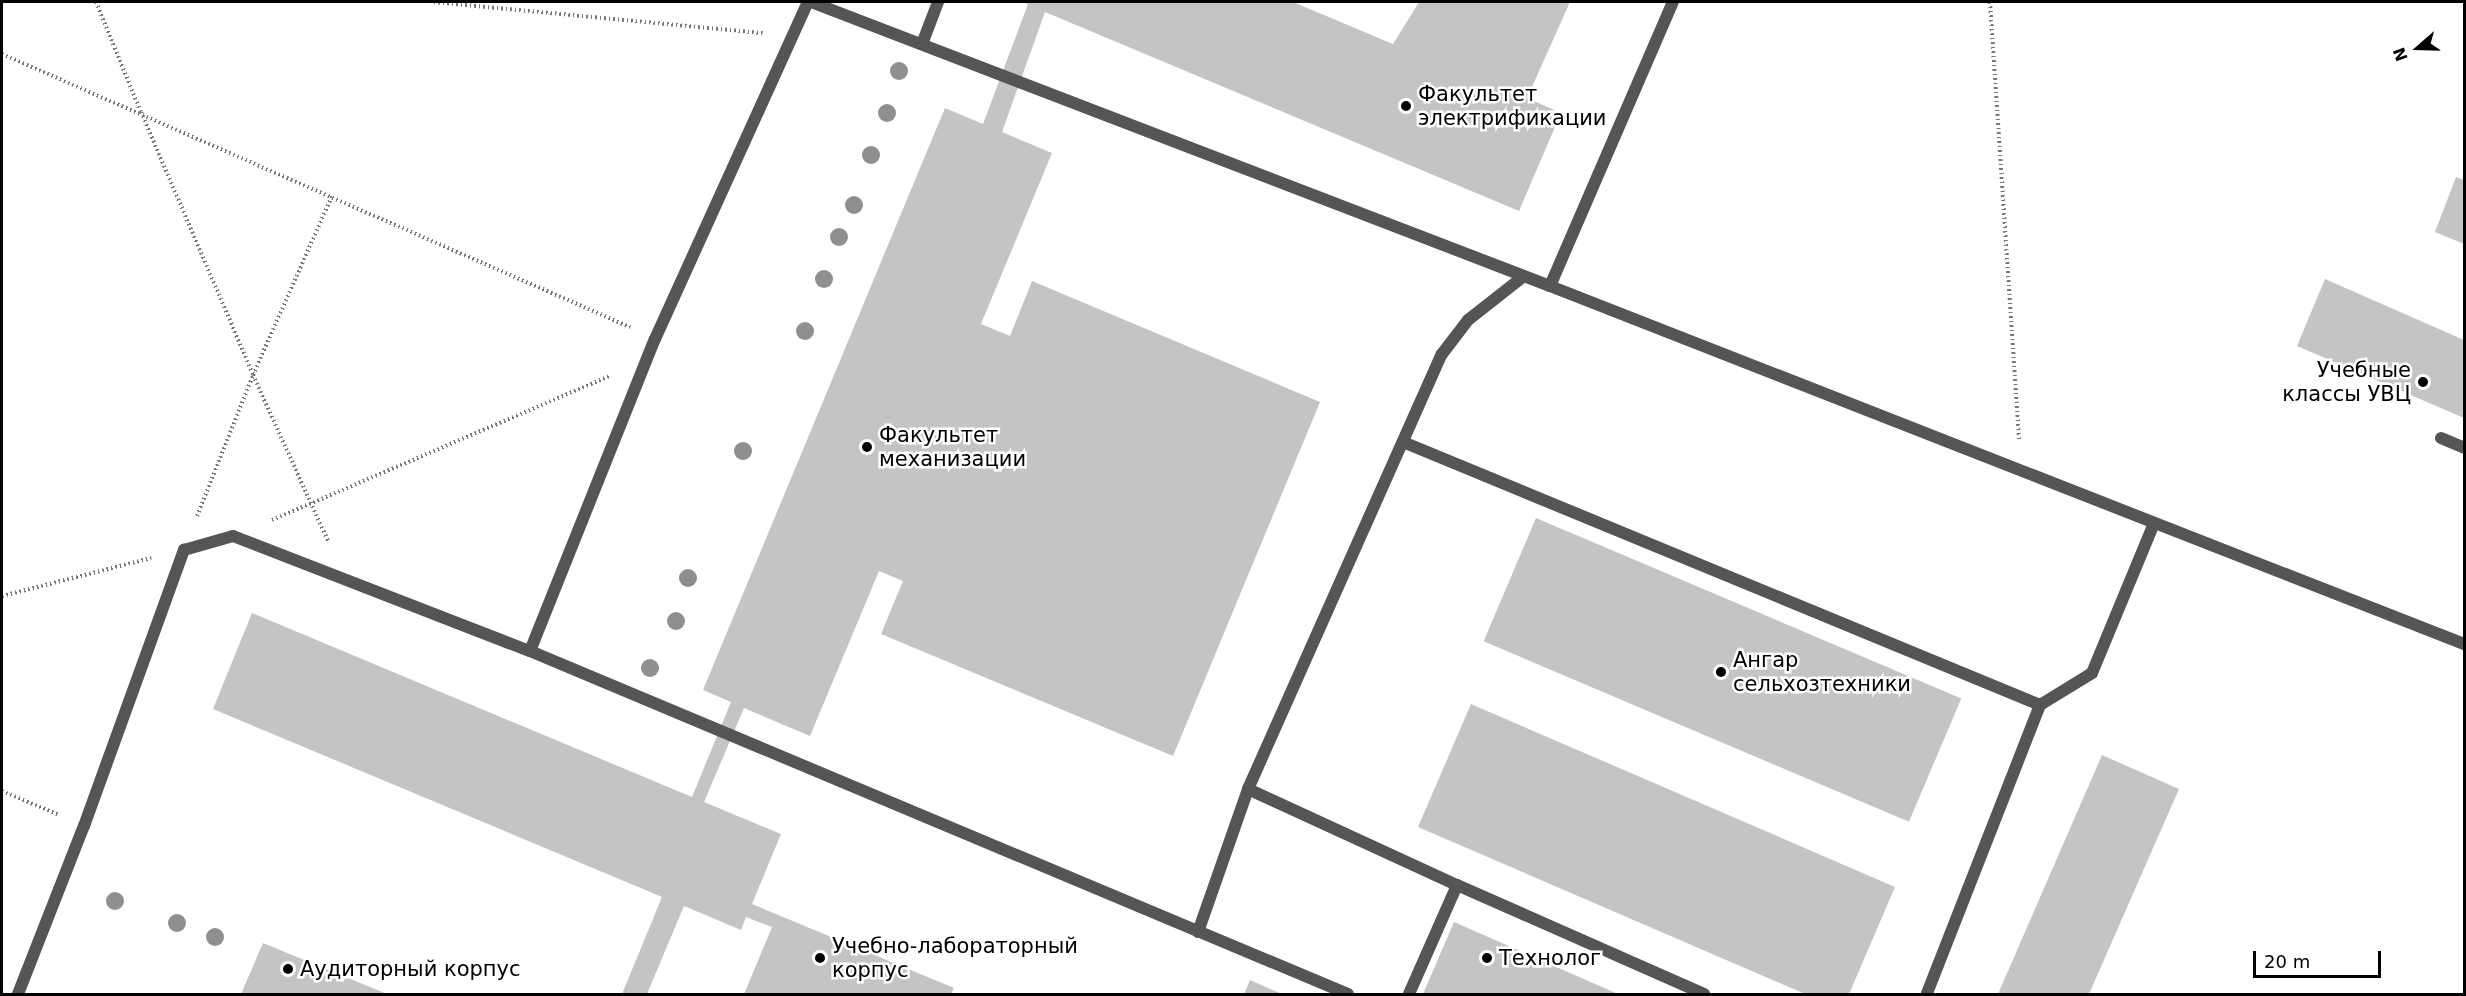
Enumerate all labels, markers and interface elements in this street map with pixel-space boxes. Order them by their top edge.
north arrow [2388,18,2448,78]
text: N [2389,45,2412,64]
place label: Факультет электрификации [1418,81,1607,131]
marker: Факультет электрификации [1399,99,1413,113]
place label: Учебные классы УВЦ [2282,357,2411,407]
marker: Учебные классы УВЦ [2416,375,2430,389]
place label: Факультет механизации [879,422,1026,472]
marker: Факультет механизации [860,440,874,454]
place label: Ангар сельхозтехники [1733,647,1911,697]
marker: Ангар сельхозтехники [1714,665,1728,679]
place label: Учебно-лабораторный корпус [832,933,1078,983]
scale bar [2256,939,2384,977]
place label: Технолог [1499,945,1601,971]
marker: Учебно-лабораторный корпус [813,951,827,965]
marker: Технолог [1480,951,1494,965]
text: 20 m [2264,951,2310,972]
place label: Аудиторный корпус [300,956,521,982]
marker: Аудиторный корпус [281,962,295,976]

